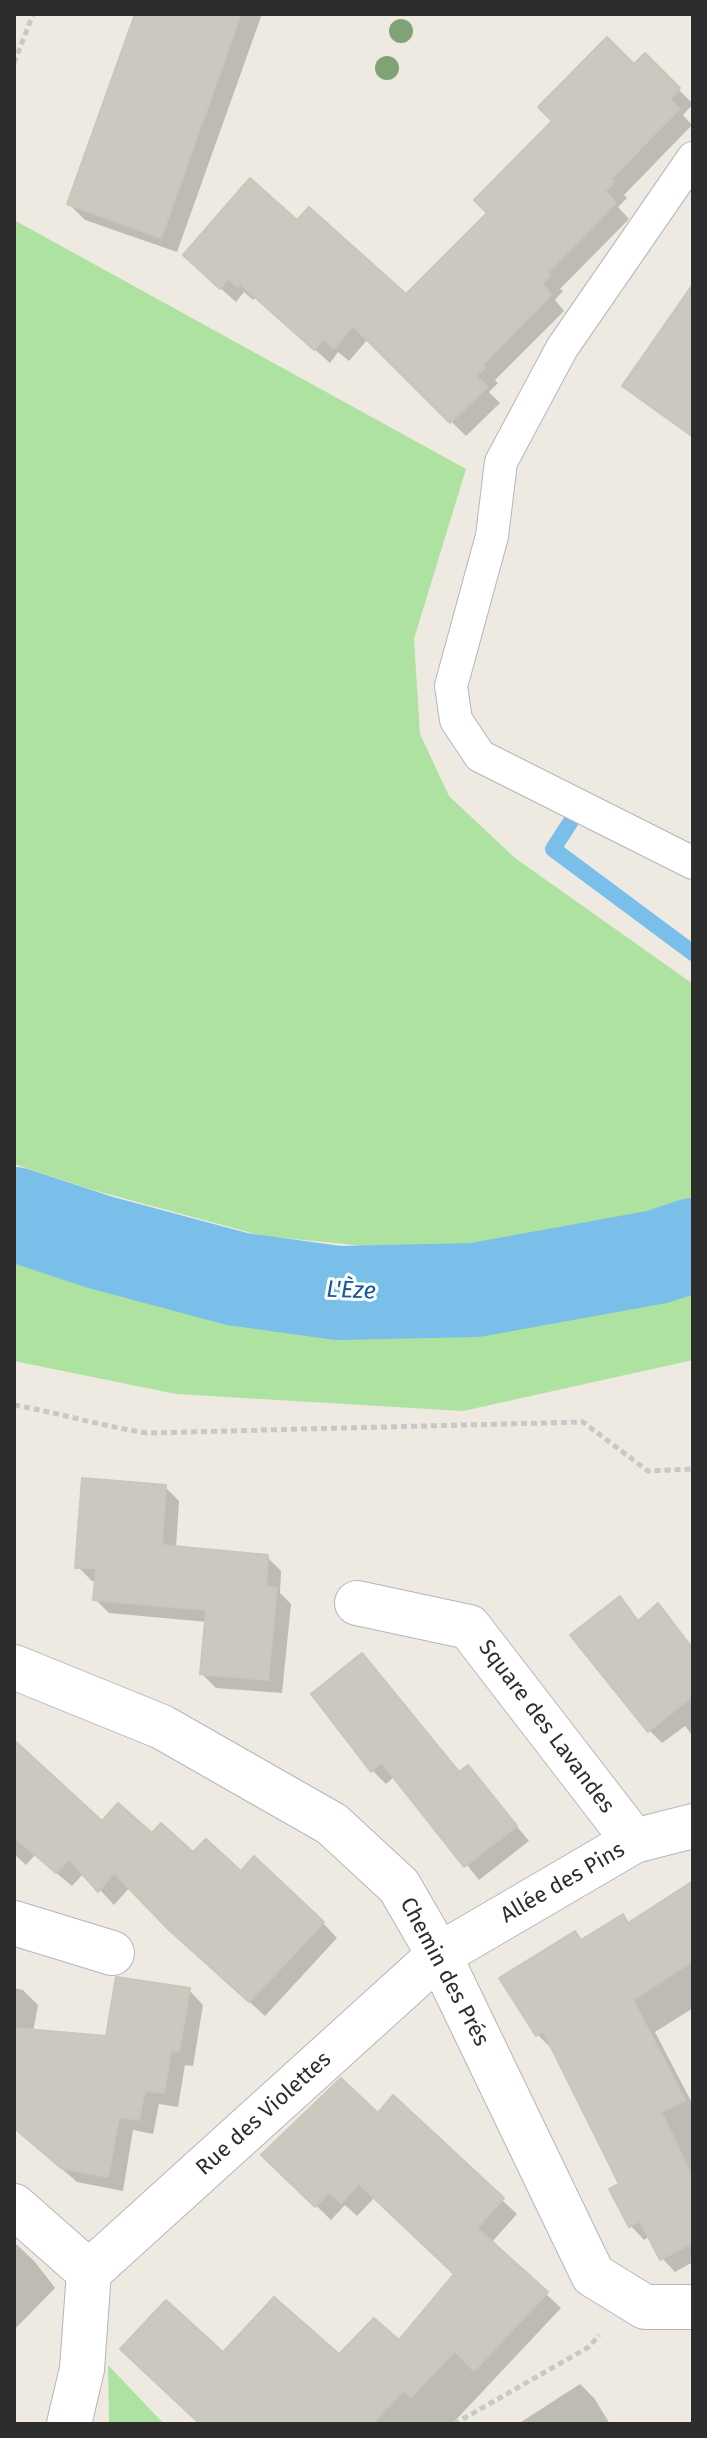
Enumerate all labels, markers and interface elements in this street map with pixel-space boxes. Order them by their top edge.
water label: L'Èze [326,1276,376,1306]
street label: Square des Lavandes [472,1635,620,1819]
street label: Allée des Pins [496,1837,630,1929]
street label: Chemin des Prés [394,1893,494,2051]
street label: Rue des Violettes [191,2046,337,2182]

